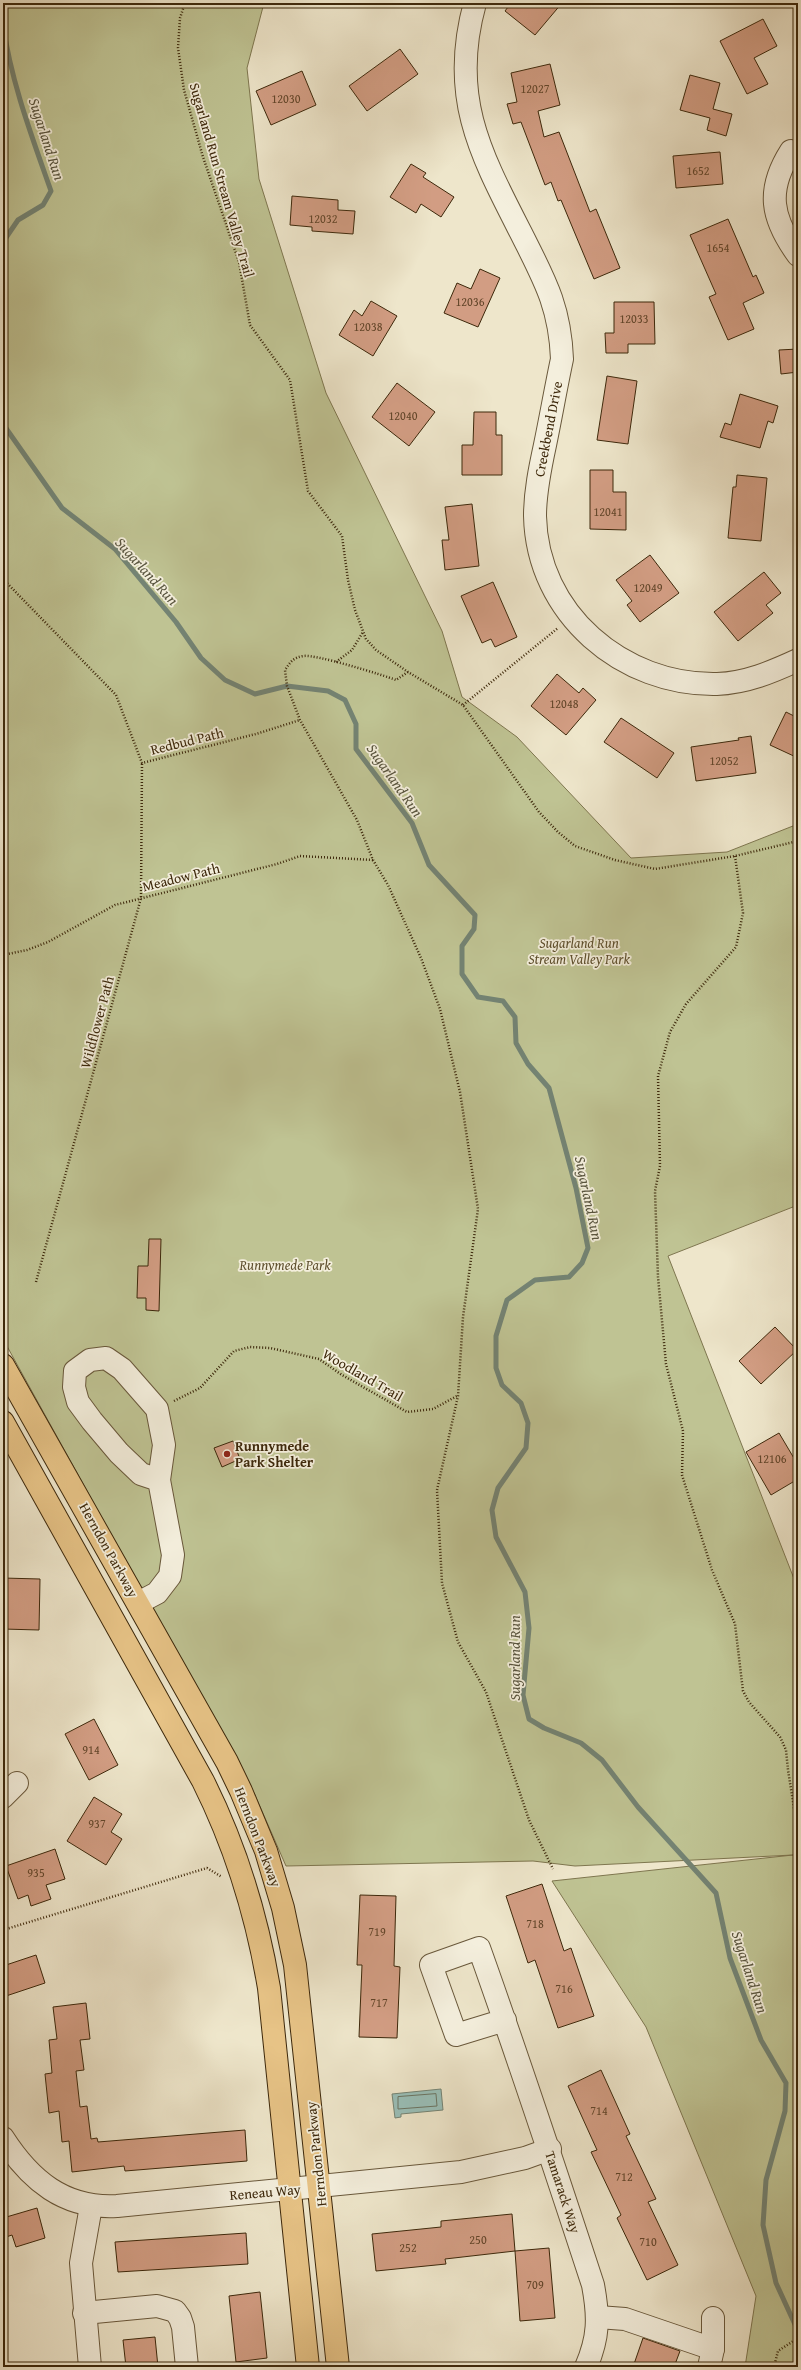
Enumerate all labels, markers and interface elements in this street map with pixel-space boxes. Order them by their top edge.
street label: Sugarland Run Stream Valley Trail [185,80,259,280]
house number: 12027 [521,80,550,97]
house number: 12030 [272,90,301,107]
water label: Sugarland Run [24,95,70,183]
house number: 1652 [686,162,710,179]
house number: 12032 [309,210,338,227]
house number: 1654 [706,239,730,256]
house number: 12036 [456,293,485,310]
house number: 12033 [620,310,649,327]
house number: 12038 [354,318,383,335]
street label: Creekbend Drive [529,379,567,479]
house number: 12040 [389,407,418,424]
house number: 12041 [594,503,623,520]
water label: Sugarland Run [111,532,184,610]
house number: 12049 [634,579,663,596]
house number: 12048 [550,695,579,712]
street label: Redbud Path [148,722,226,760]
water label: Sugarland Run [362,739,428,821]
house number: 12052 [710,752,739,769]
street label: Meadow Path [140,858,222,896]
park label: Sugarland Run Stream Valley Park [528,933,630,969]
street label: Wildflower Path [75,974,119,1070]
water label: Sugarland Run [570,1154,608,1242]
park label: Runnymede Park [238,1255,331,1275]
street label: Woodland Trail [319,1344,407,1406]
place label: Runnymede Park Shelter [235,1436,314,1472]
marker: Runnymede Park Shelter [222,1449,232,1459]
house number: 12106 [758,1450,787,1467]
street label: Herndon Parkway [75,1499,143,1601]
water label: Sugarland Run [504,1615,525,1701]
house number: 914 [82,1741,100,1758]
street label: Herndon Parkway [230,1784,286,1890]
house number: 937 [88,1815,106,1832]
house number: 935 [27,1864,45,1881]
house number: 718 [526,1915,544,1932]
house number: 719 [368,1923,386,1940]
water label: Sugarland Run [727,1928,773,2016]
house number: 716 [555,1980,573,1997]
house number: 717 [370,1994,388,2011]
street label: Herndon Parkway [301,2101,331,2207]
house number: 714 [590,2102,608,2119]
street label: Tamarack Way [540,2148,586,2236]
house number: 712 [615,2168,633,2185]
street label: Reneau Way [229,2179,301,2205]
house number: 250 [469,2231,487,2248]
house number: 710 [639,2233,657,2250]
house number: 252 [399,2239,417,2256]
house number: 709 [526,2276,544,2293]

